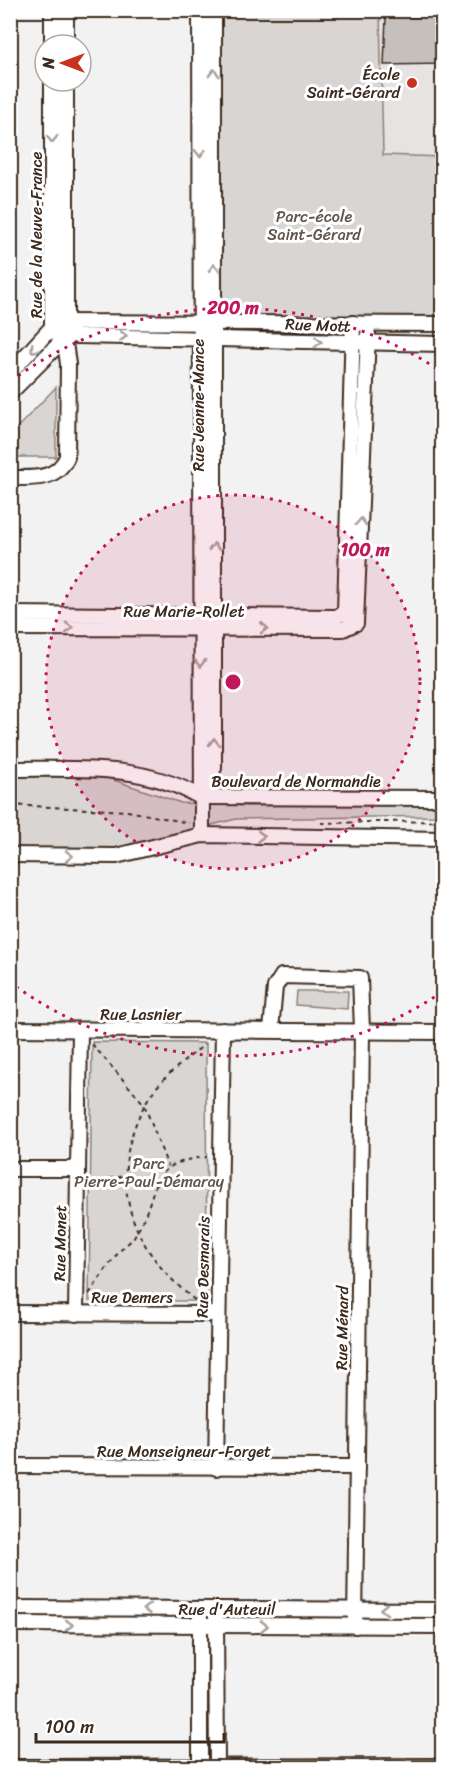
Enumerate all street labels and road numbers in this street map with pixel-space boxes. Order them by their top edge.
street label: Rue de la Neuve-France [22,152,51,318]
street label: Rue Mott [285,309,351,341]
street label: Rue Jeanne-Mance [184,339,213,471]
street label: Rue Marie-Rollet [124,597,244,626]
street label: Boulevard de Normandie [211,767,381,796]
street label: Rue Lasnier [100,1000,183,1029]
street label: Rue Monet [45,1205,75,1281]
street label: Rue Desmarais [188,1215,218,1318]
street label: Rue Demers [91,1283,173,1312]
street label: Rue Ménard [327,1284,357,1370]
street label: Rue Monseigneur-Forget [97,1437,271,1466]
street label: Rue d'Auteuil [179,1595,276,1624]

